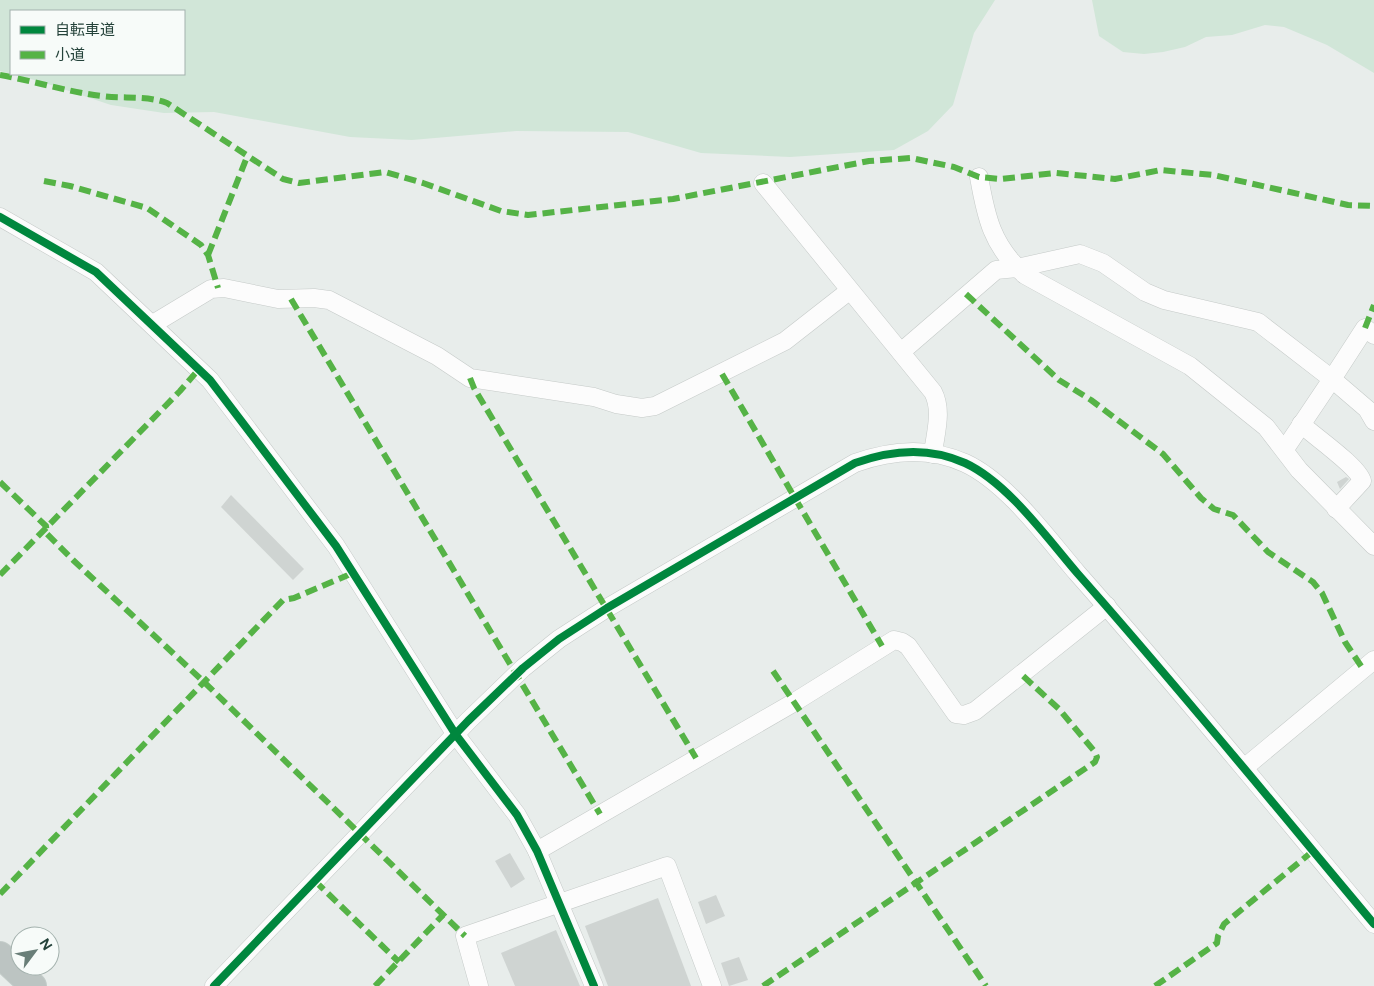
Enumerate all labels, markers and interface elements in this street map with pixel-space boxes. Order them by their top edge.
legend [10,10,185,75]
text: 自転車道 [55,21,115,39]
text: 小道 [55,46,85,64]
north arrow [10,926,60,976]
text: N [36,935,56,953]

